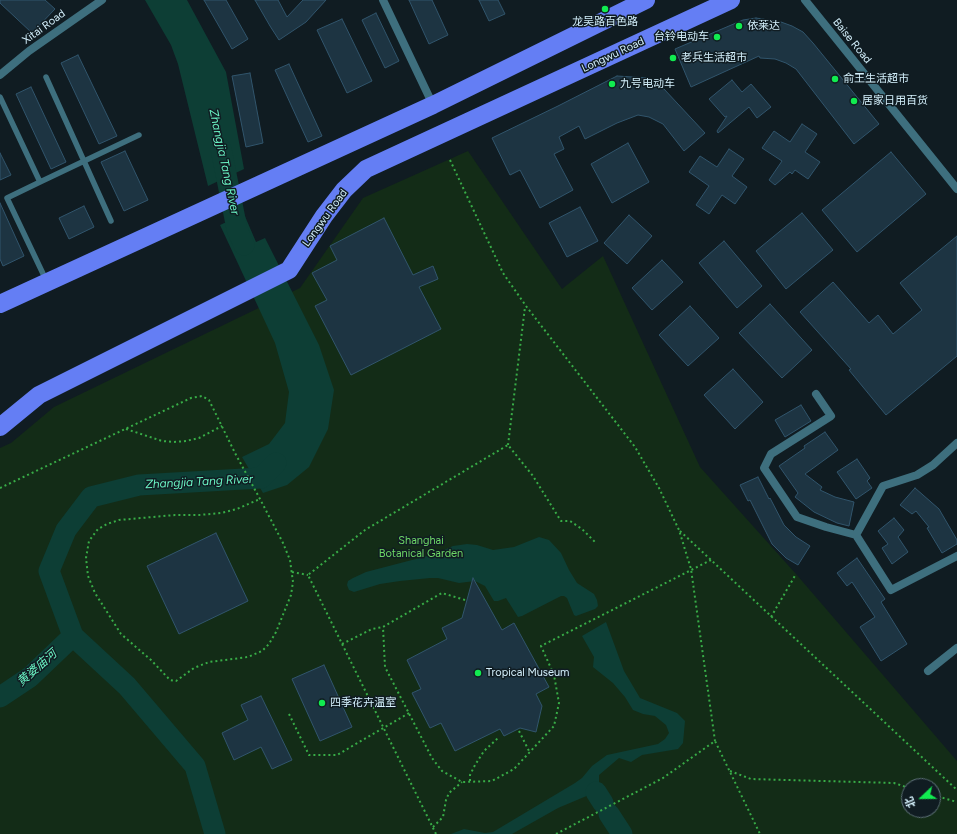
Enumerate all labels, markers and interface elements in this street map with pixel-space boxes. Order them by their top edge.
marker: 龙吴路百色路 [600,4,610,14]
street label: Xitai Road [20,7,68,47]
place label: 龙吴路百色路 [572,15,638,29]
street label: Baise Road [830,16,874,66]
place label: 依莱达 [747,19,780,33]
marker: 依莱达 [734,21,744,31]
place label: 台铃电动车 [654,30,709,44]
marker: 台铃电动车 [712,32,722,42]
street label: Longwu Road [580,35,646,75]
place label: 老兵生活超市 [681,51,747,65]
marker: 老兵生活超市 [668,53,678,63]
place label: 俞王生活超市 [843,72,909,86]
marker: 俞王生活超市 [830,74,840,84]
place label: 九号电动车 [620,77,675,91]
marker: 九号电动车 [607,79,617,89]
place label: 居家日用百货 [862,94,928,108]
marker: 居家日用百货 [849,96,859,106]
water label: Zhangjia Tang River [206,108,242,216]
street label: Longwu Road [300,187,350,249]
water label: Zhangjia Tang River [145,472,253,492]
park label: Shanghai Botanical Garden [379,534,463,560]
water label: 黄婆庙河 [14,647,60,689]
place label: Tropical Museum [486,666,569,680]
marker: Tropical Museum [473,668,483,678]
place label: 四季花卉温室 [330,696,396,710]
marker: 四季花卉温室 [317,698,327,708]
north arrow [901,778,941,818]
text: 北 [902,795,918,810]

